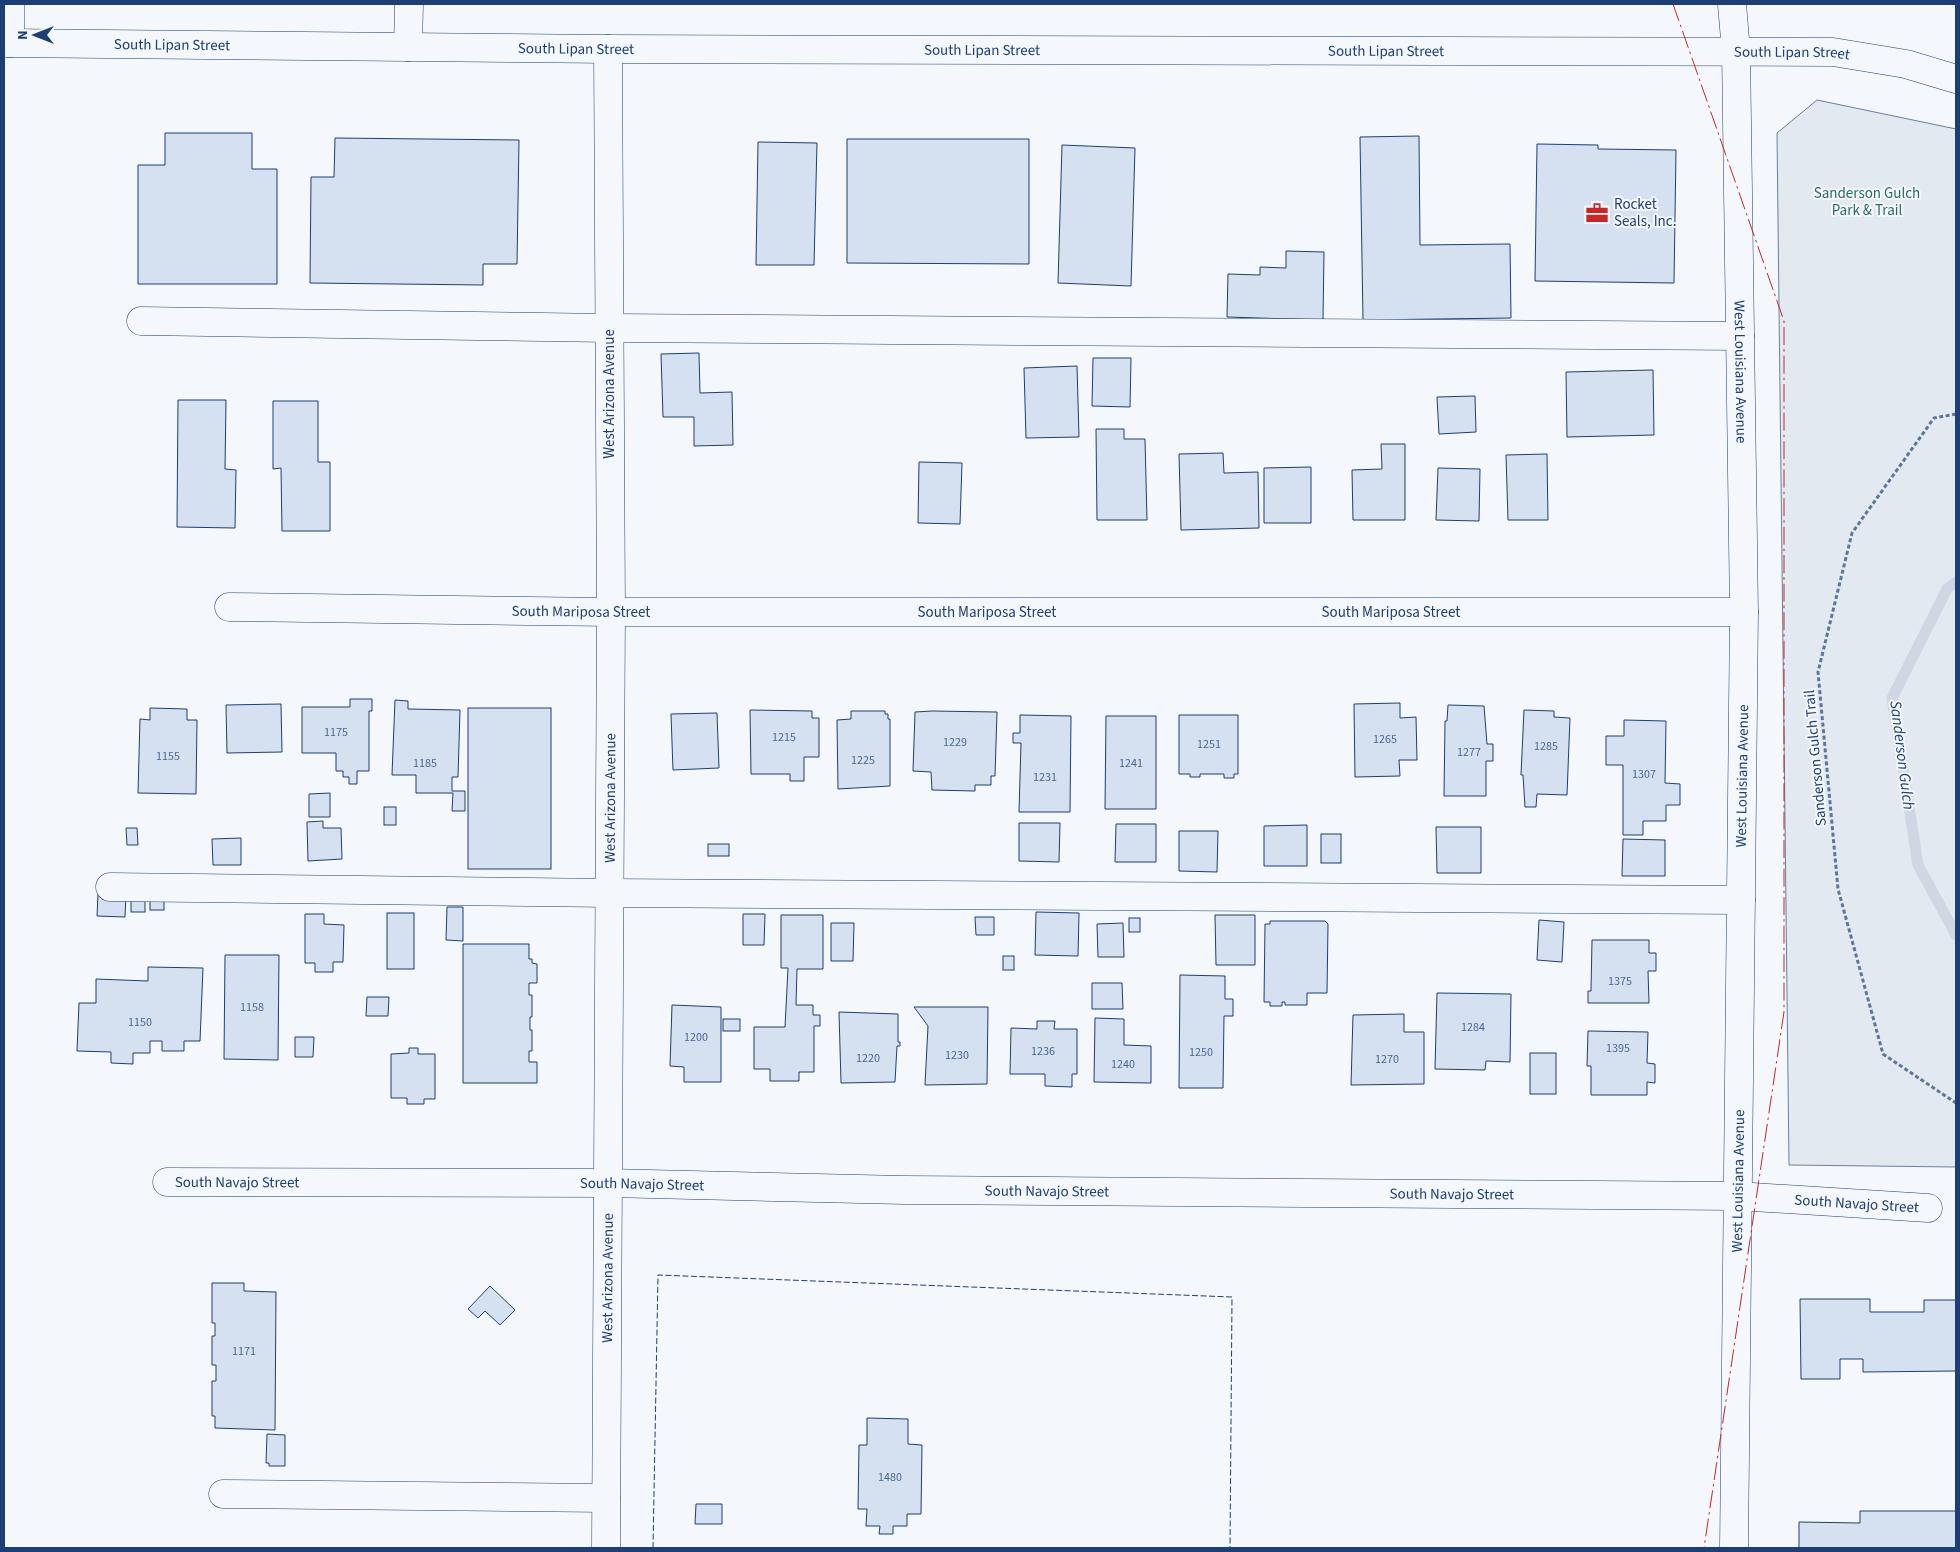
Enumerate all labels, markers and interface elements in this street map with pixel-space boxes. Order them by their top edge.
north arrow [10,10,60,60]
text: N [13,30,33,40]
street label: South Lipan Street [114,34,230,56]
street label: South Lipan Street [518,38,634,60]
street label: South Lipan Street [924,40,1040,61]
street label: South Lipan Street [1328,41,1444,62]
street label: South Lipan Street [1734,42,1851,66]
park label: Sanderson Gulch Park & Trail [1814,183,1920,221]
place label: Rocket Seals, Inc. [1614,194,1676,232]
office icon: Rocket Seals, Inc. [1584,200,1610,226]
street label: West Louisiana Avenue [1729,300,1752,444]
street label: West Arizona Avenue [599,329,620,459]
street label: South Mariposa Street [511,601,650,623]
street label: South Mariposa Street [918,602,1056,623]
street label: South Mariposa Street [1322,602,1460,623]
street label: Sanderson Gulch Trail [1799,689,1832,827]
water label: Sanderson Gulch [1884,699,1920,811]
street label: West Louisiana Avenue [1731,704,1754,848]
house number: 1175 [324,724,348,741]
house number: 1215 [772,729,796,746]
house number: 1265 [1373,731,1397,748]
street label: West Arizona Avenue [600,733,621,863]
house number: 1229 [943,734,967,751]
house number: 1251 [1197,736,1221,753]
house number: 1285 [1534,738,1558,755]
house number: 1277 [1457,744,1481,761]
house number: 1155 [156,748,180,765]
house number: 1225 [851,752,875,769]
house number: 1185 [413,755,437,772]
house number: 1241 [1119,755,1143,772]
house number: 1307 [1632,766,1656,783]
house number: 1231 [1033,769,1057,786]
house number: 1375 [1608,973,1632,990]
house number: 1158 [240,999,264,1016]
house number: 1150 [128,1014,152,1031]
house number: 1284 [1461,1019,1485,1036]
house number: 1200 [684,1029,708,1046]
house number: 1395 [1606,1040,1630,1057]
house number: 1236 [1031,1043,1055,1060]
house number: 1250 [1189,1044,1213,1061]
house number: 1230 [945,1047,969,1064]
house number: 1220 [856,1050,880,1067]
house number: 1270 [1375,1051,1399,1068]
house number: 1240 [1111,1056,1135,1073]
street label: West Louisiana Avenue [1727,1109,1750,1253]
street label: South Navajo Street [175,1172,299,1193]
street label: South Navajo Street [580,1173,705,1196]
street label: South Navajo Street [985,1181,1109,1202]
street label: South Navajo Street [1389,1183,1514,1205]
street label: South Navajo Street [1794,1190,1919,1218]
street label: West Arizona Avenue [597,1213,619,1343]
house number: 1171 [232,1343,256,1360]
house number: 1480 [878,1469,902,1486]

